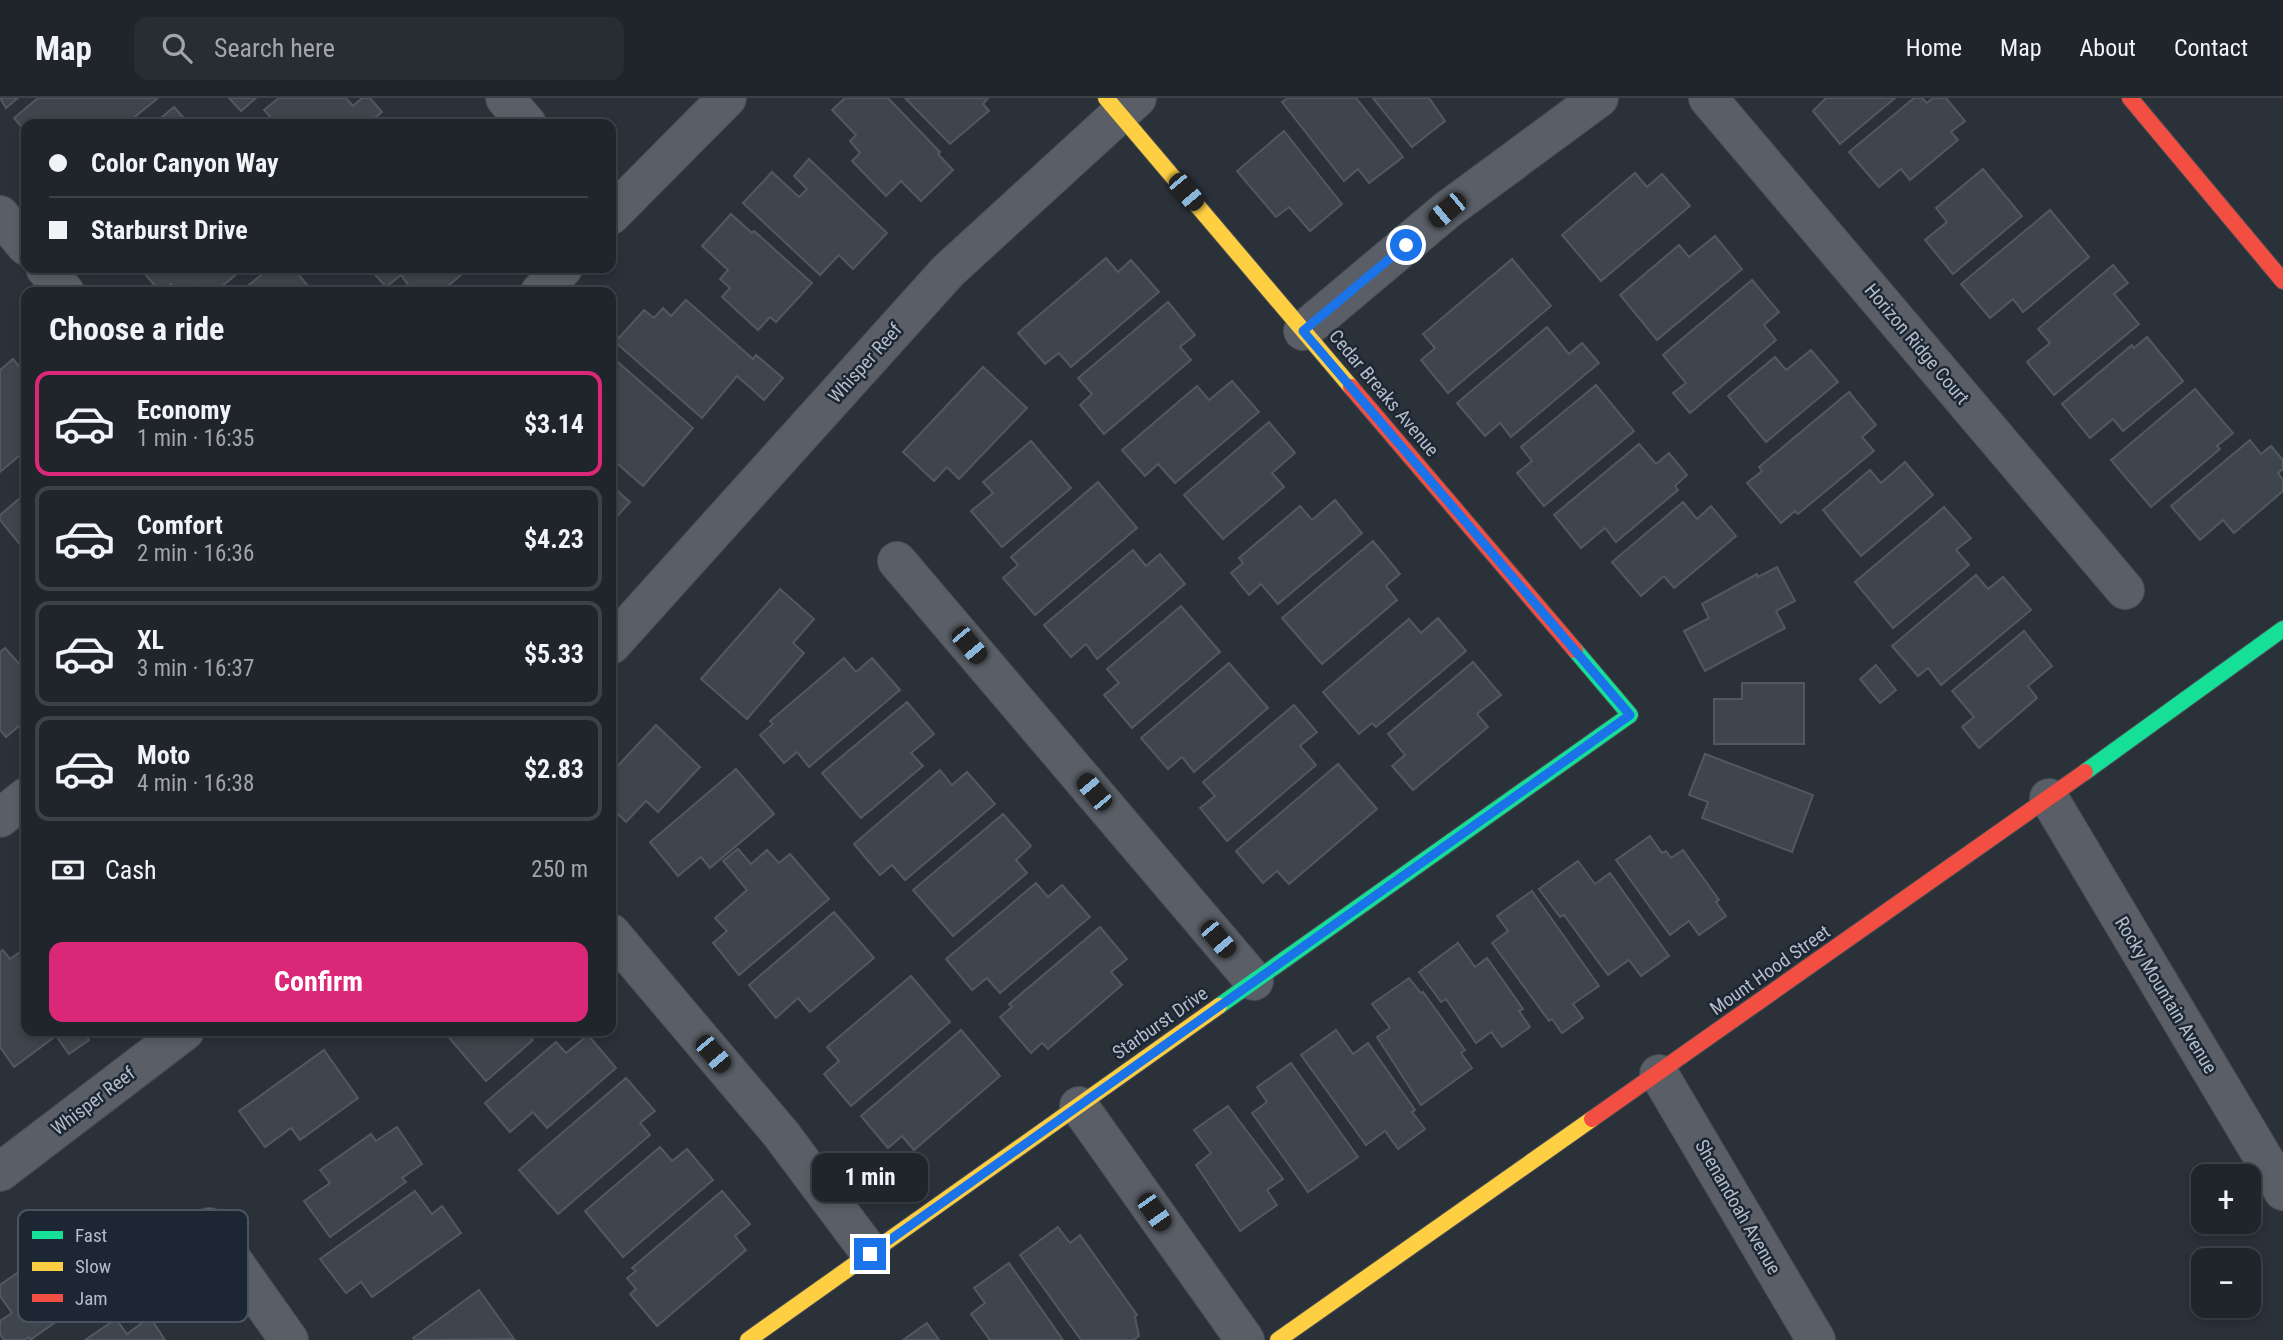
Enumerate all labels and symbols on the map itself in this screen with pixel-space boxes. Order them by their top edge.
car [1165,169,1208,215]
car [1425,188,1470,232]
route start [1390,229,1422,261]
street label: Horizon Ridge Court [1860,279,1974,409]
street label: Whisper Reef [823,319,907,407]
street label: Cedar Breaks Avenue [1324,325,1444,461]
car [948,622,991,668]
car [1073,769,1116,815]
street label: Rocky Mountain Avenue [2110,912,2222,1078]
car [1197,916,1240,962]
street label: Mount Hood Street [1705,920,1835,1020]
street label: Starburst Drive [1108,982,1212,1064]
car [692,1031,735,1077]
street label: Whisper Reef [47,1062,139,1140]
street label: Shenandoah Avenue [1690,1136,1786,1279]
callout: 1 min [812,1152,928,1202]
car [1134,1189,1175,1235]
legend [18,1210,248,1322]
text: Fast [75,1224,107,1247]
route end [854,1238,886,1270]
text: Slow [75,1255,111,1278]
text: Jam [75,1287,108,1310]

